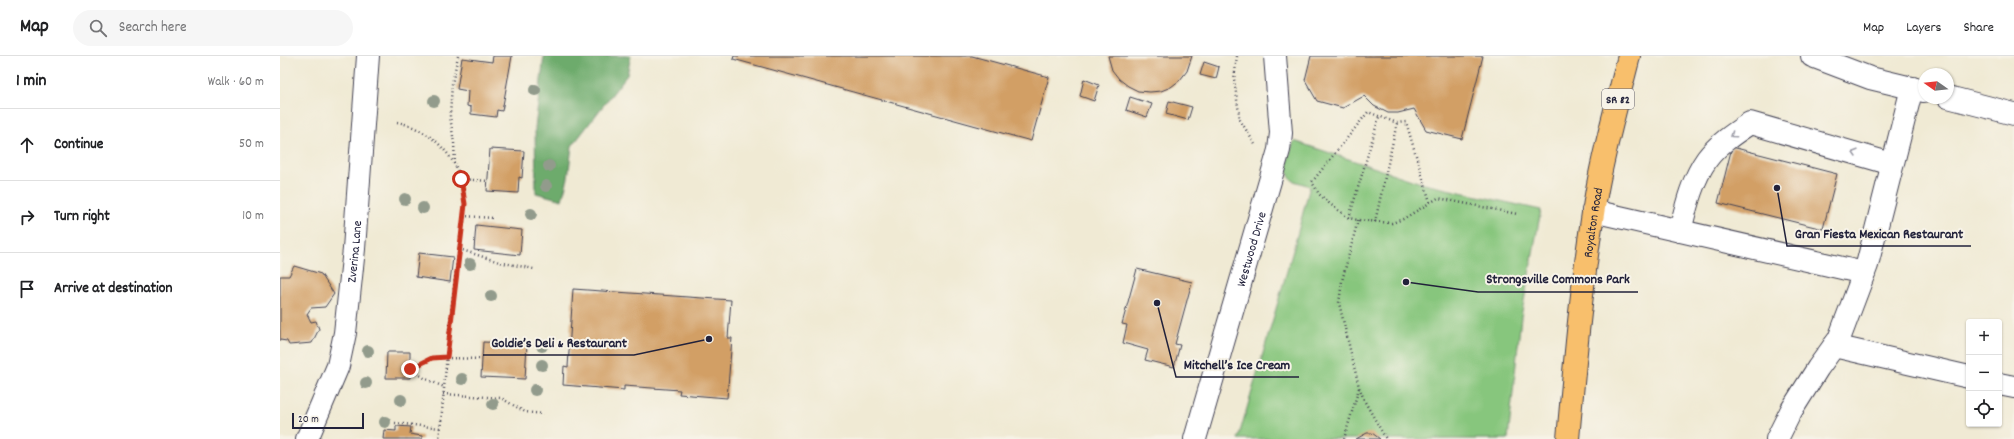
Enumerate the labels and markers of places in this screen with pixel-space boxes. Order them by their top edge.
callout: Gran Fiesta Mexican Restaurant [1787,220,1971,246]
callout: Strongsville Commons Park [1478,266,1638,292]
callout: Goldie’s Deli & Restaurant [483,329,634,355]
callout: Mitchell’s Ice Cream [1176,351,1299,377]

